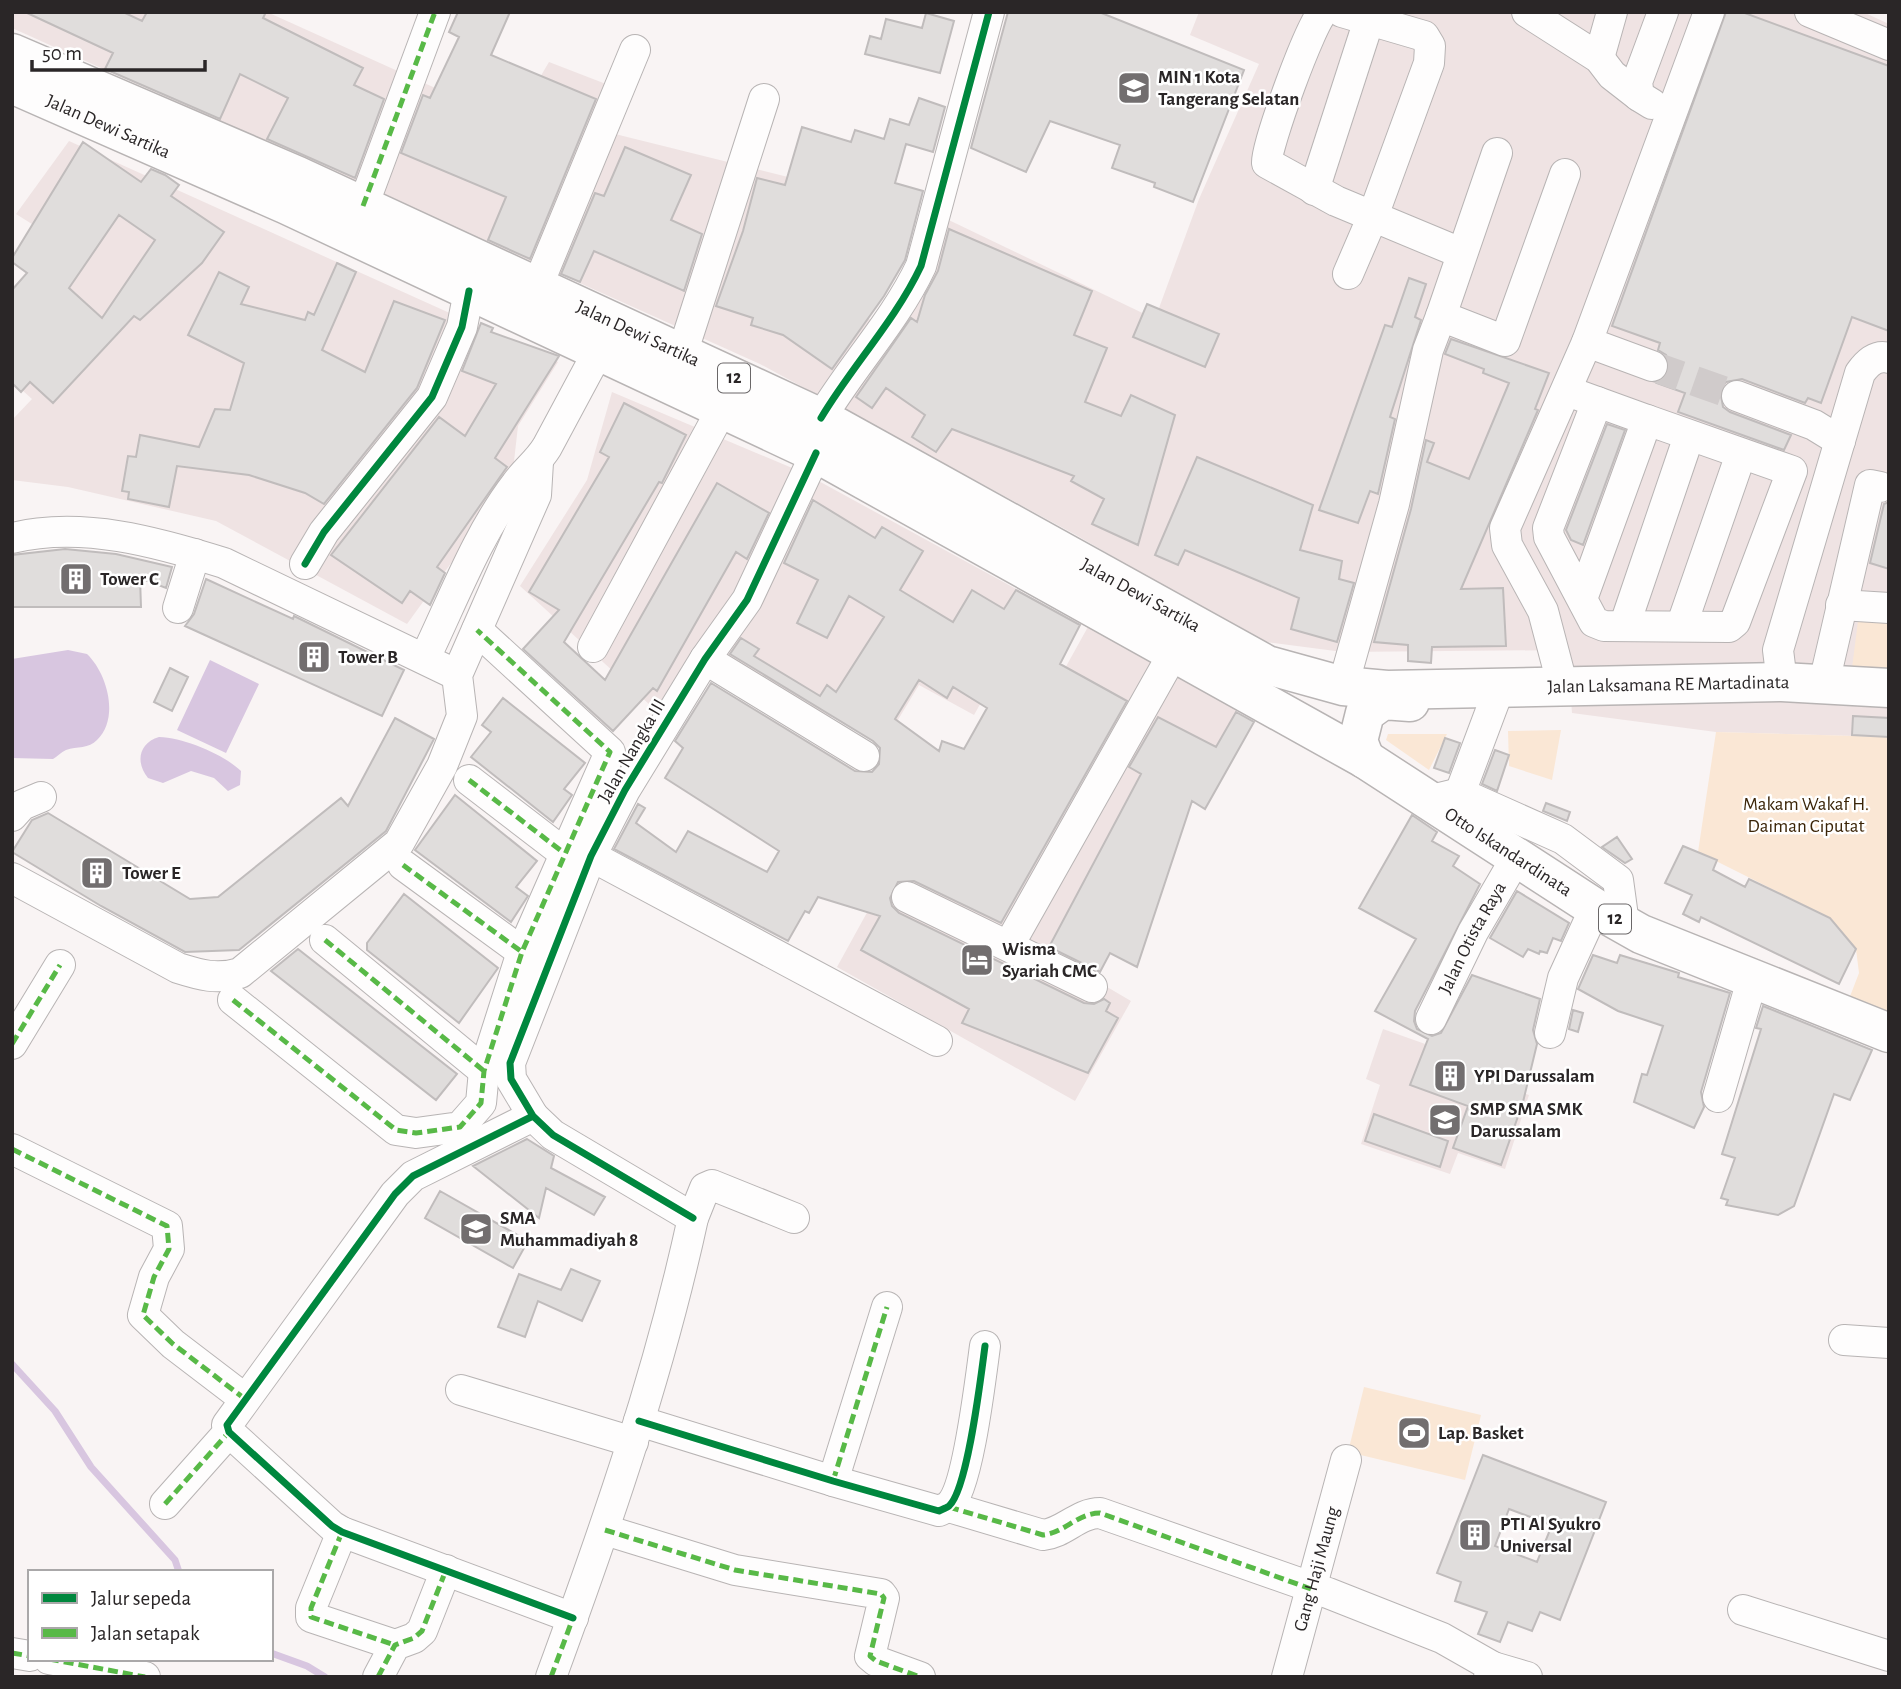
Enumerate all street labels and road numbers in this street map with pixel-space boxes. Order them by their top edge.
street label: Jalan Dewi Sartika [43,91,173,162]
street label: Jalan Dewi Sartika [574,297,703,370]
road number: 12 [718,364,750,392]
street label: Jalan Dewi Sartika [1078,554,1204,636]
street label: Jalan Laksamana RE Martadinata [1547,672,1790,696]
street label: Jalan Nangka III [595,696,669,806]
street label: Otto Iskandardinata [1441,804,1576,900]
street label: Jalan Otista Raya [1435,878,1510,997]
road number: 12 [1599,904,1631,934]
street label: Gang Haji Maung [1290,1504,1343,1633]

